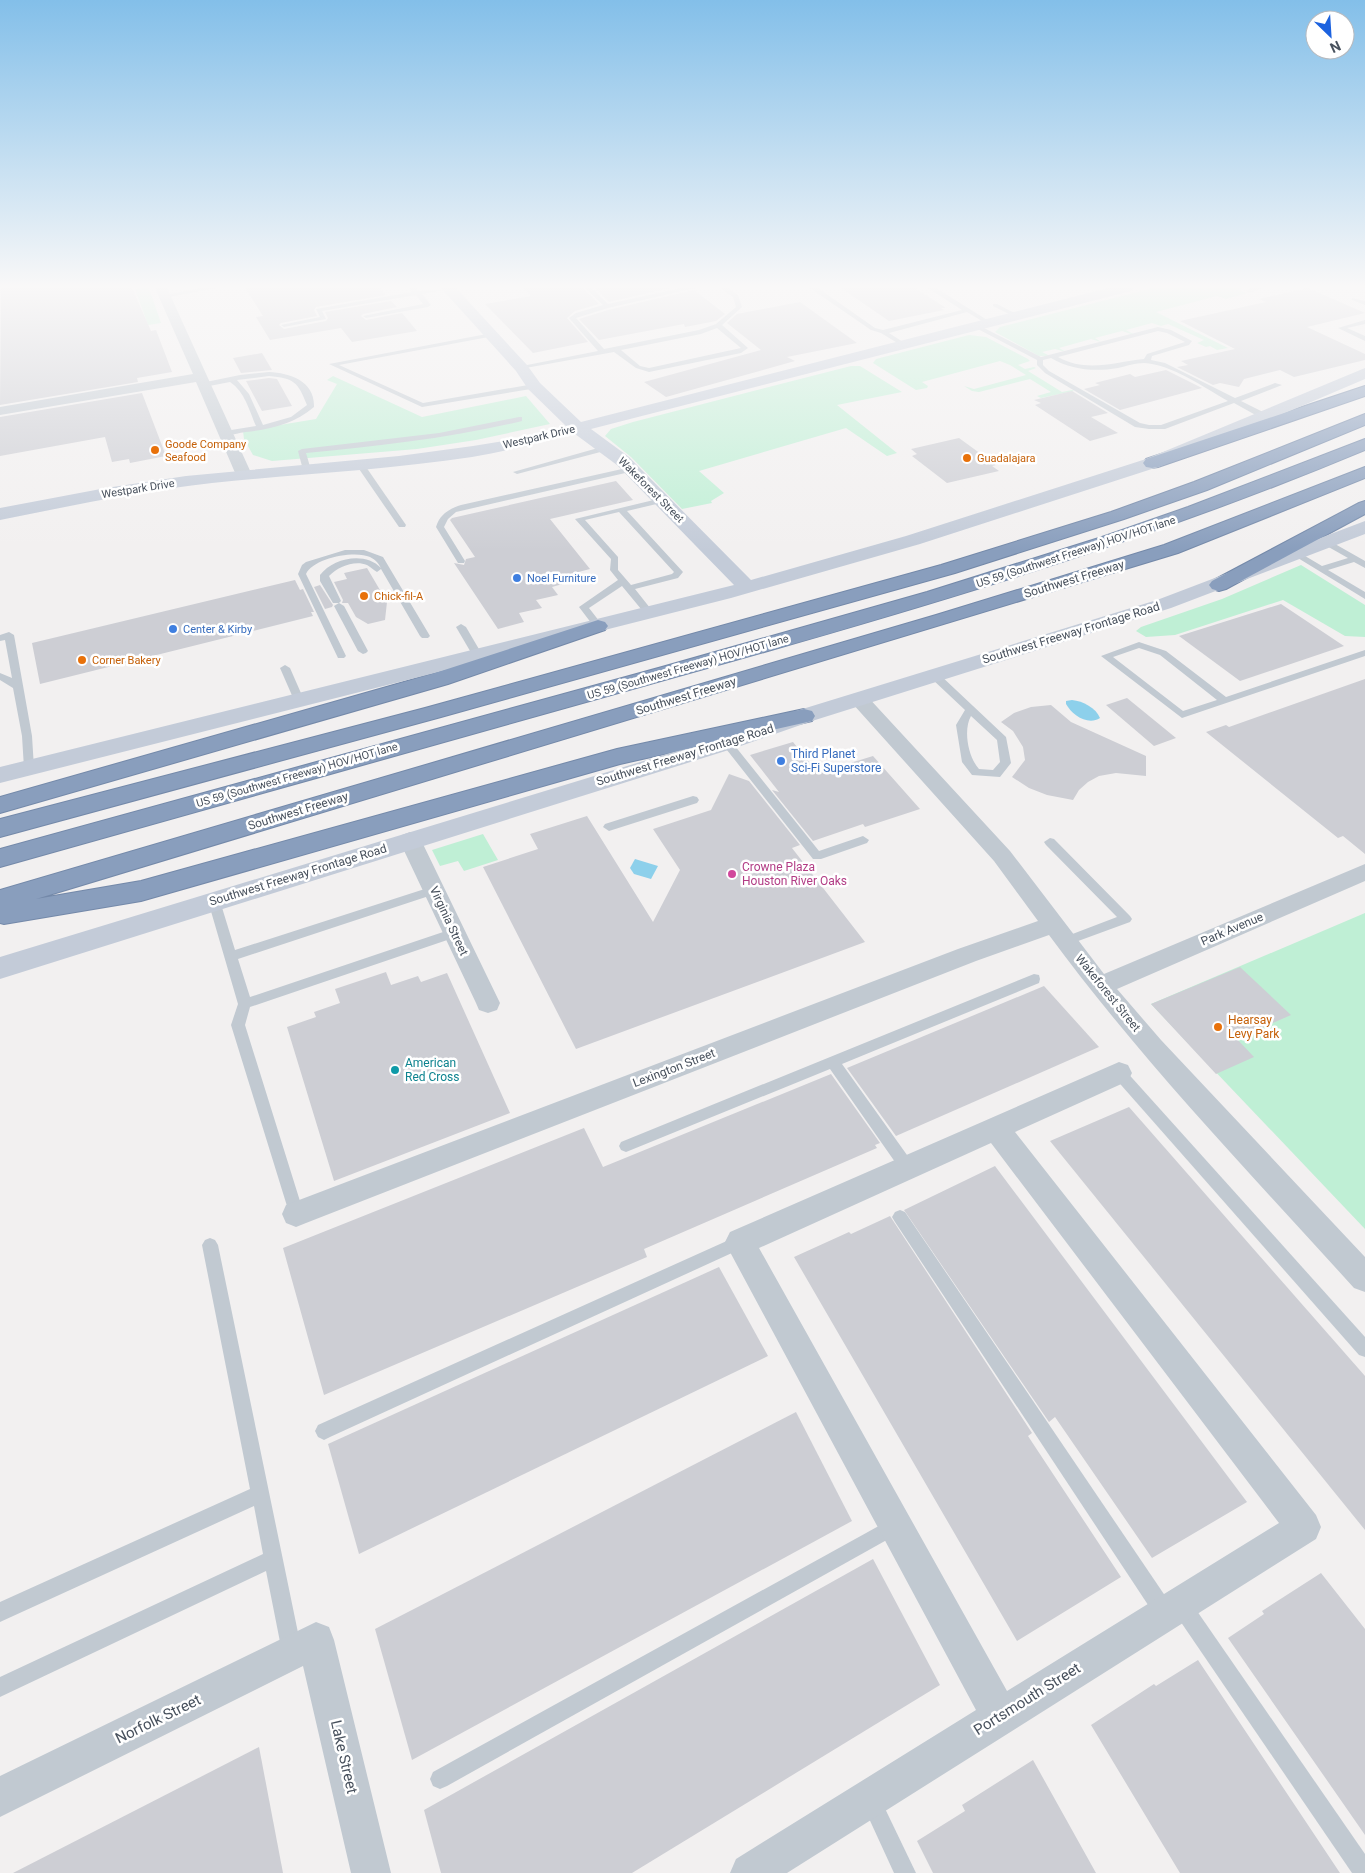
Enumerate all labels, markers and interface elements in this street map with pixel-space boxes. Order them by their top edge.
north arrow [1305,10,1355,60]
text: N [1328,37,1343,56]
street label: Westpark Drive [502,422,576,452]
place label: Goode Company Seafood [165,438,247,464]
marker: Goode Company Seafood [149,444,161,456]
marker: Guadalajara [961,452,973,464]
place label: Guadalajara [977,452,1036,465]
street label: Wakeforest Street [615,454,687,526]
street label: Westpark Drive [101,477,176,501]
street label: US 59 (Southwest Freeway) HOV/HOT lane [975,513,1177,591]
street label: Southwest Freeway [1022,557,1126,601]
marker: Noel Furniture [511,572,523,584]
place label: Noel Furniture [527,572,596,585]
marker: Chick-fil-A [358,590,370,602]
place label: Chick-fil-A [374,590,424,603]
street label: Southwest Freeway Frontage Road [981,599,1161,667]
marker: Center & Kirby [167,623,179,635]
place label: Center & Kirby [183,623,253,636]
street label: US 59 (Southwest Freeway) HOV/HOT lane [586,632,790,702]
marker: Corner Bakery [76,654,88,666]
place label: Corner Bakery [92,654,161,667]
street label: Southwest Freeway [634,674,738,718]
street label: Southwest Freeway Frontage Road [595,721,775,789]
street label: US 59 (Southwest Freeway) HOV/HOT lane [195,740,399,810]
place label: Third Planet Sci-Fi Superstore [791,747,881,775]
marker: Third Planet Sci-Fi Superstore [775,755,787,767]
street label: Southwest Freeway [246,789,350,833]
street label: Southwest Freeway Frontage Road [208,841,388,909]
place label: Crowne Plaza Houston River Oaks [742,860,847,888]
marker: Crowne Plaza Houston River Oaks [726,868,738,880]
street label: Virginia Street [427,884,471,958]
street label: Park Avenue [1199,910,1265,948]
street label: Wakeforest Street [1073,952,1144,1035]
place label: Hearsay Levy Park [1228,1013,1280,1041]
marker: Hearsay Levy Park [1212,1021,1224,1033]
street label: Lexington Street [631,1046,717,1090]
place label: American Red Cross [405,1056,460,1084]
marker: American Red Cross [389,1064,401,1076]
street label: Portsmouth Street [970,1659,1084,1739]
street label: Norfolk Street [112,1691,204,1747]
street label: Lake Street [327,1718,361,1796]

